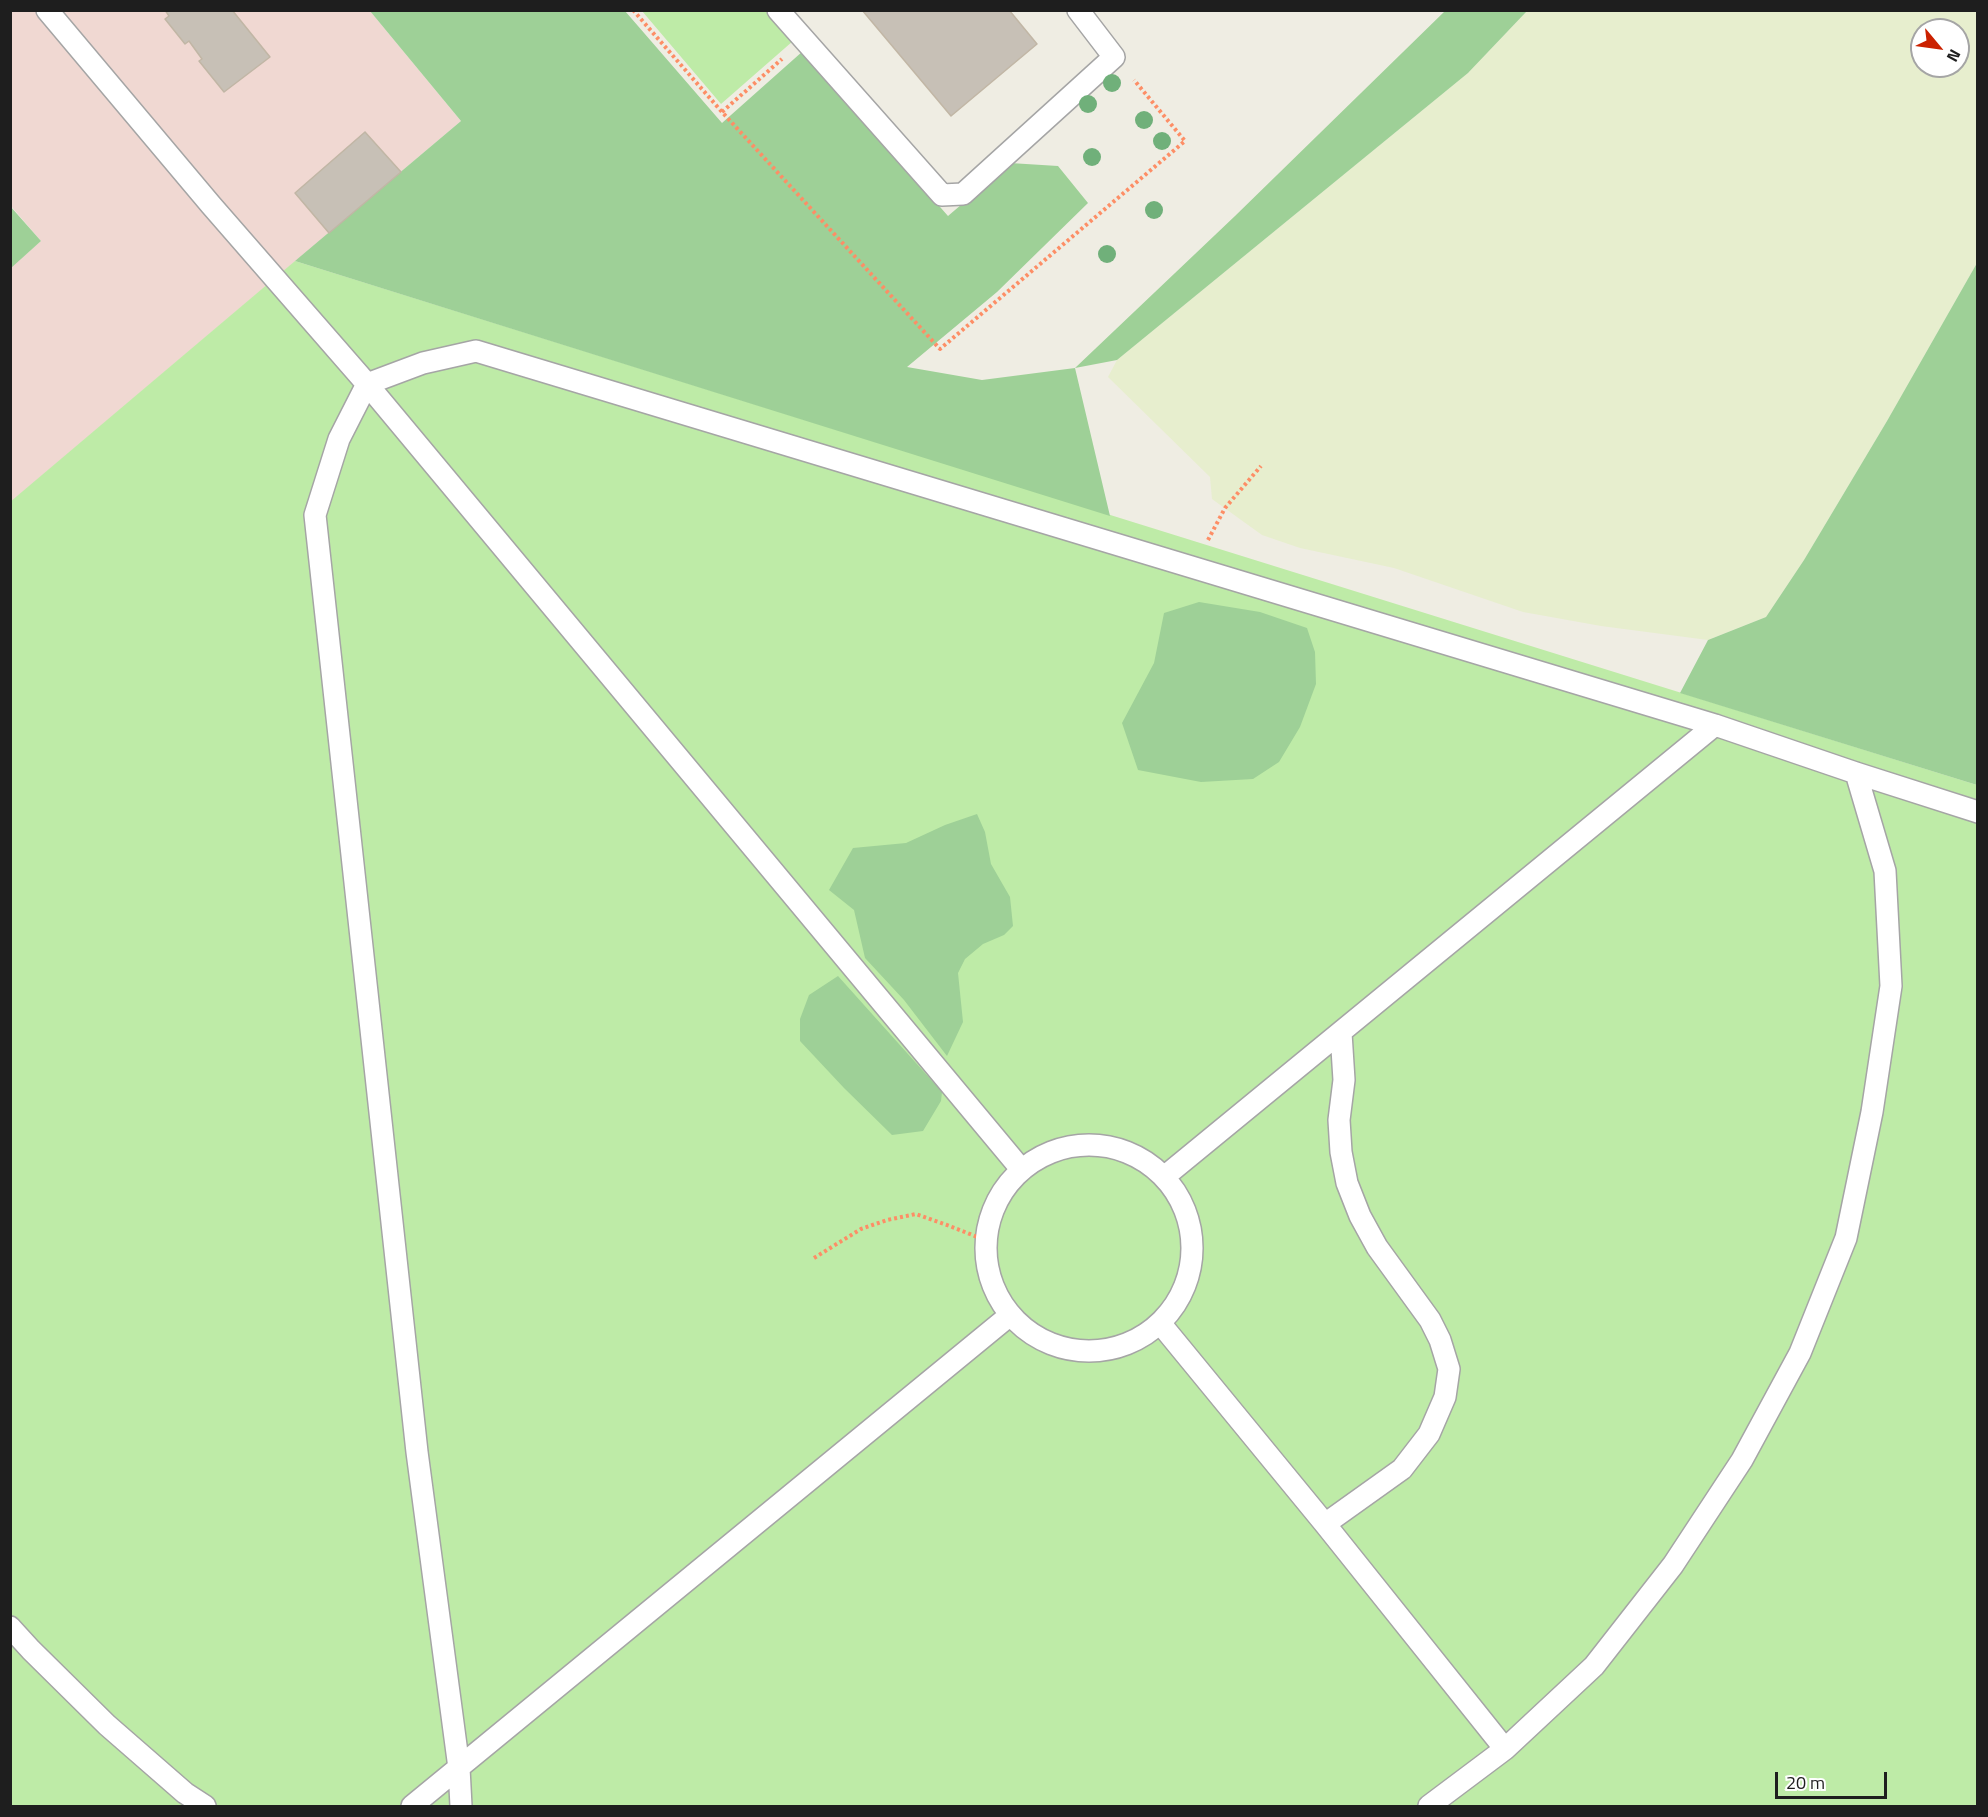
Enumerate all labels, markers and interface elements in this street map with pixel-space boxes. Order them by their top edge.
north arrow [1910,18,1970,78]
text: N [1941,45,1967,66]
scale bar [1778,1760,1890,1798]
text: 20 m [1786,1769,1825,1796]

